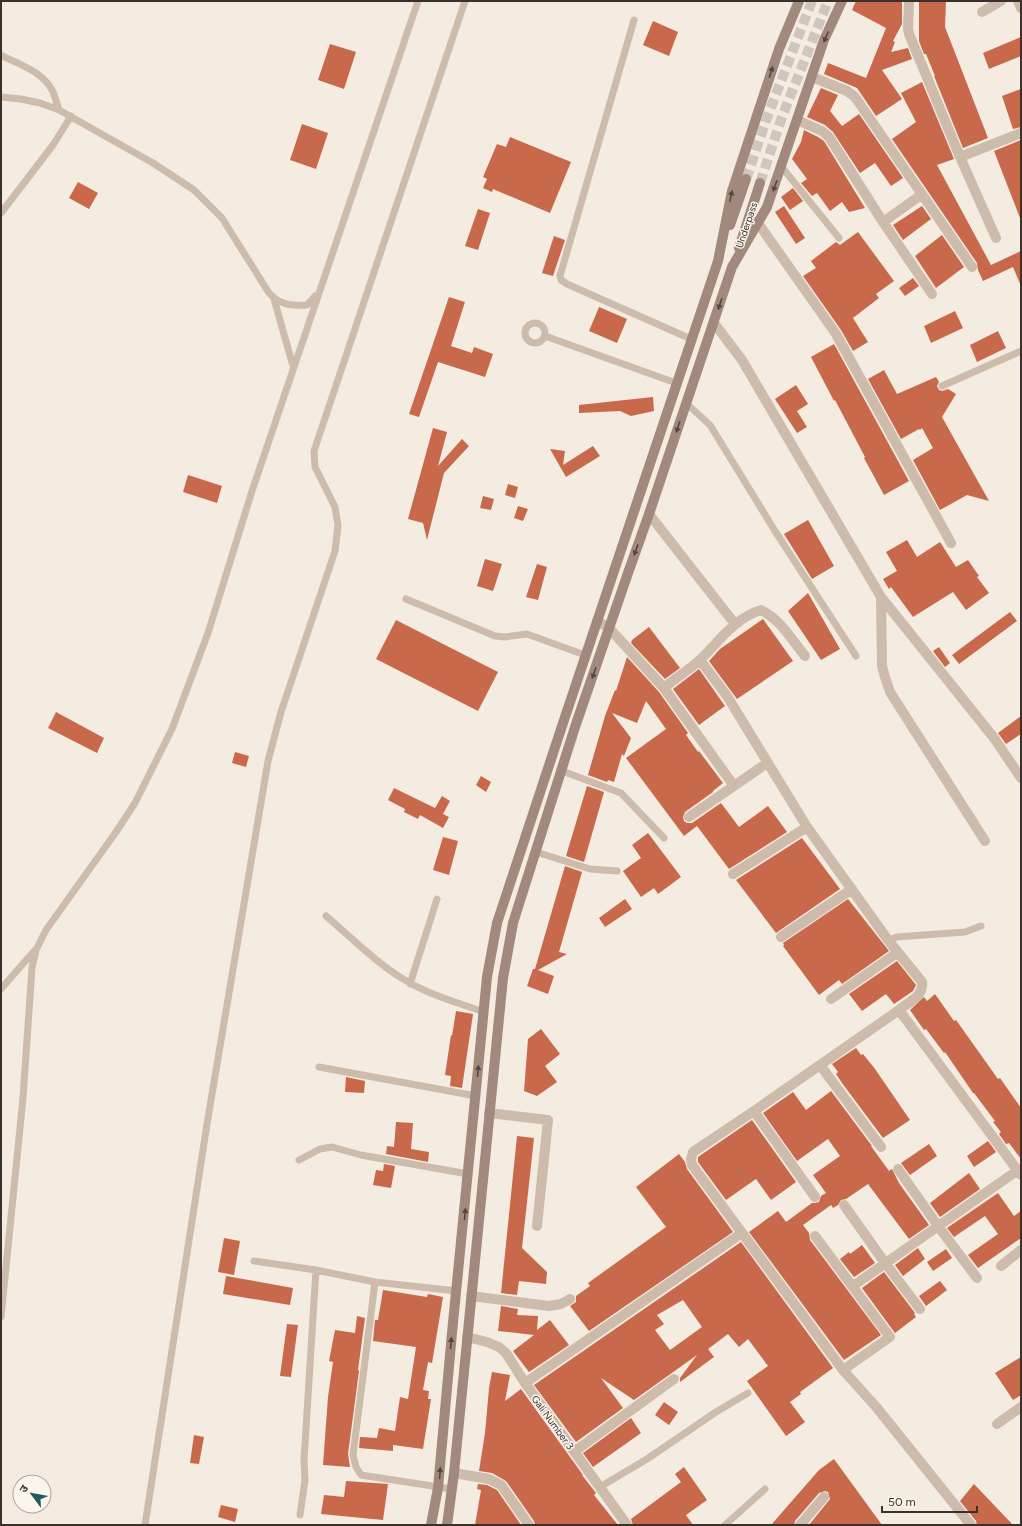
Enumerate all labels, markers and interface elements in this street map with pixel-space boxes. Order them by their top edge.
one-way arrow [823,31,829,43]
one-way arrow [768,66,774,78]
one-way arrow [771,180,777,192]
one-way arrow [728,189,734,202]
street label: Underpass [733,200,760,250]
one-way arrow [716,298,722,310]
one-way arrow [675,422,681,434]
one-way arrow [633,545,639,557]
one-way arrow [590,667,596,679]
one-way arrow [475,1065,482,1077]
one-way arrow [461,1208,468,1220]
one-way arrow [448,1337,455,1349]
street label: Gali Number 3 [528,1393,577,1452]
one-way arrow [436,1467,443,1479]
north arrow [12,1474,52,1514]
text: उ [17,1482,31,1495]
scale bar [882,1488,977,1514]
text: 50 m [888,1495,916,1509]

